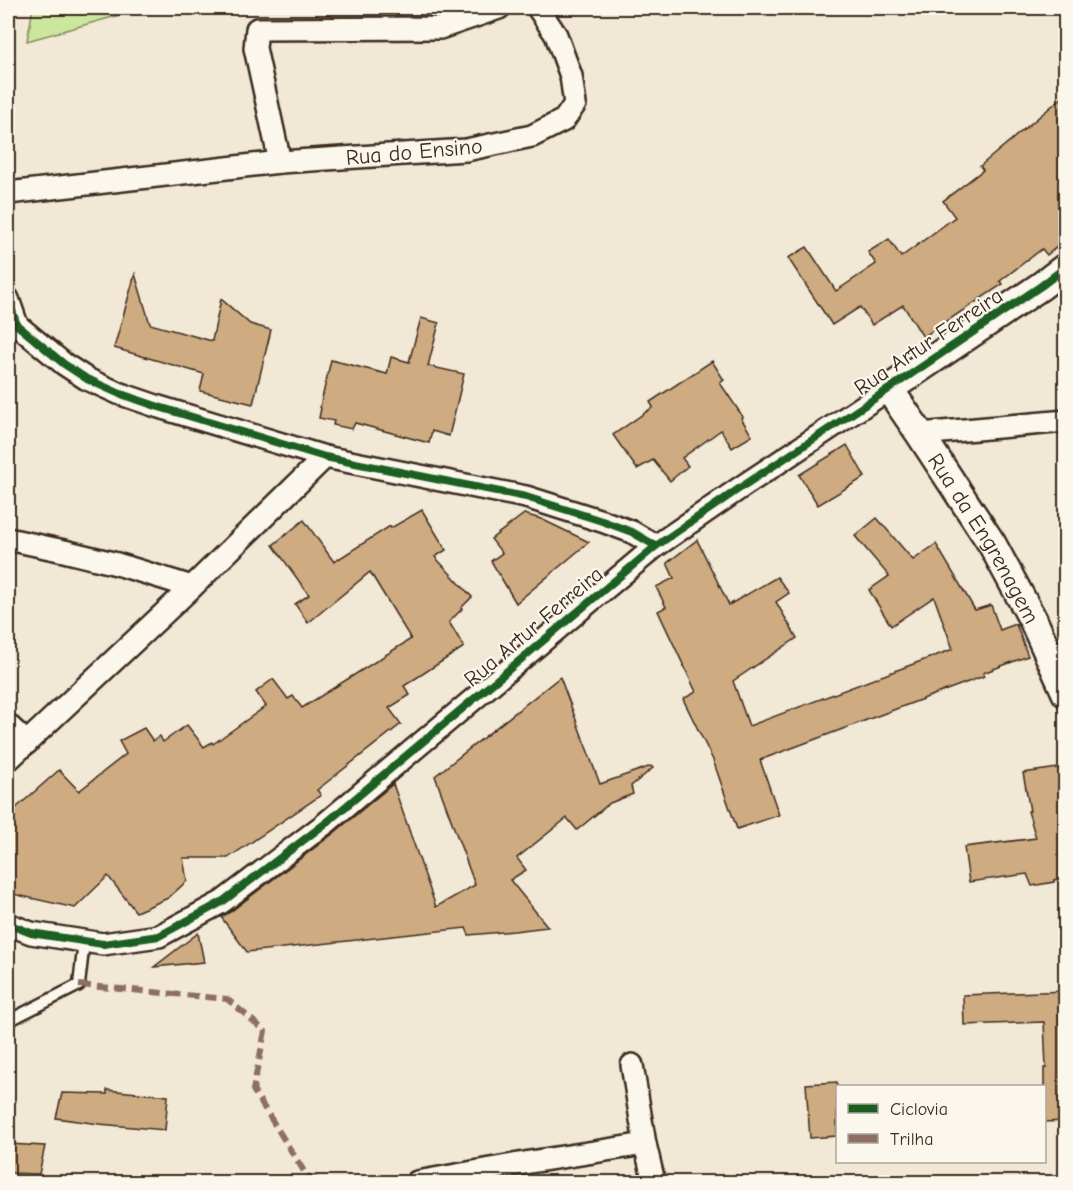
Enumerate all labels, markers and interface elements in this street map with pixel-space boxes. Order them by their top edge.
street label: Rua do Ensino [345,133,484,171]
street label: Rua Artur Ferreira [849,283,1008,401]
street label: Rua da Engrenagem [922,448,1044,628]
street label: Rua Artur Ferreira [459,561,608,692]
legend [836,1085,1046,1163]
text: Ciclovia [890,1099,948,1120]
text: Trilha [890,1129,934,1150]

